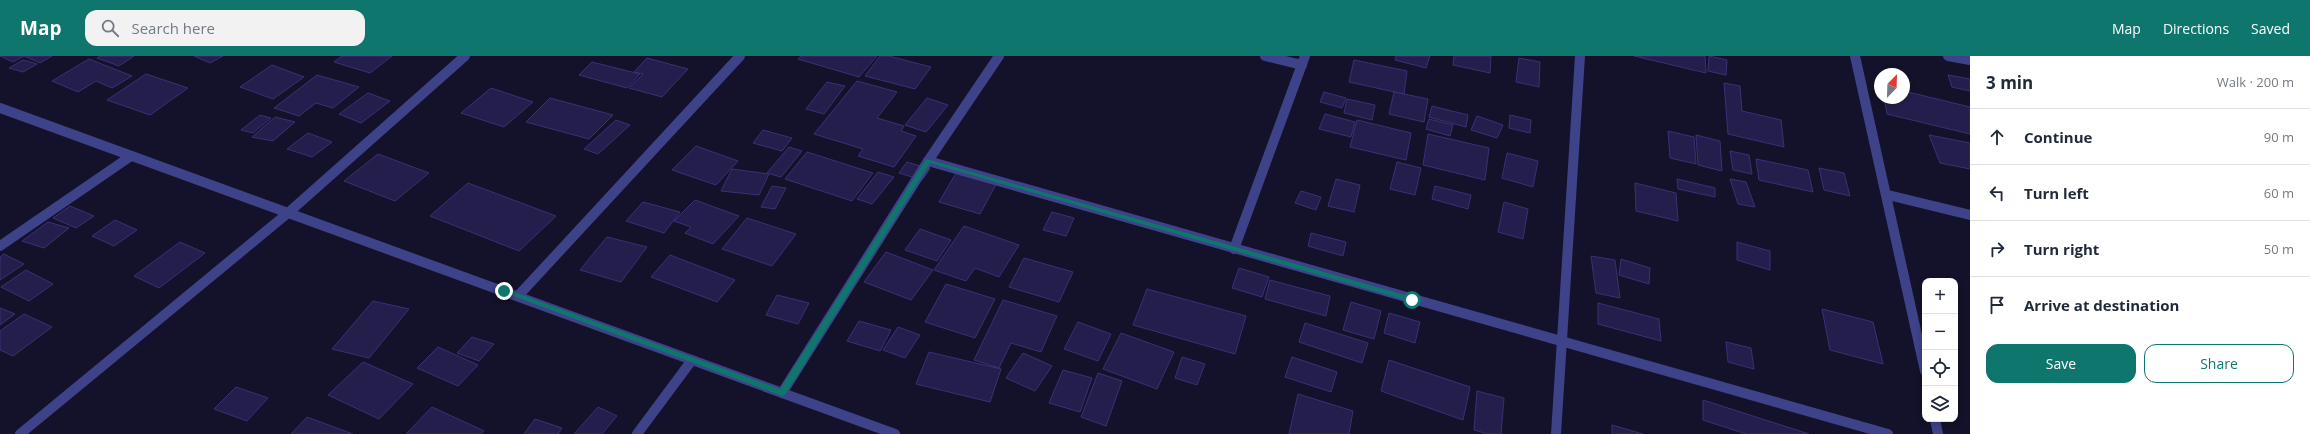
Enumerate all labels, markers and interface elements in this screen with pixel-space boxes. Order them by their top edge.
search box [85,10,365,46]
text: Map [20,15,61,41]
icon: search [99,17,121,39]
text: Search here [131,18,215,38]
text: Map [2112,19,2141,38]
text: Directions [2163,19,2229,38]
text: Saved [2251,19,2290,38]
north arrow [1874,68,1910,104]
text: 3 min [1986,71,2033,94]
text: Walk · 200 m [2217,73,2294,91]
icon: ahead [1986,126,2008,148]
text: Continue [2024,127,2092,147]
text: 90 m [2264,128,2294,146]
icon: left [1986,182,2008,204]
text: Turn left [2024,183,2089,203]
text: 60 m [2264,184,2294,202]
icon: right [1986,238,2008,260]
text: Turn right [2024,239,2099,259]
text: 50 m [2264,240,2294,258]
map controls [1922,278,1958,422]
button: + [1922,278,1958,314]
route end [495,282,513,300]
route start [1403,291,1421,309]
icon: arrive [1986,294,2008,316]
text: Arrive at destination [2024,295,2179,315]
button: − [1922,314,1958,350]
button: Save [1986,344,2136,383]
button: Share [2144,344,2294,383]
button: locate [1922,350,1958,386]
button: layers [1922,386,1958,422]

